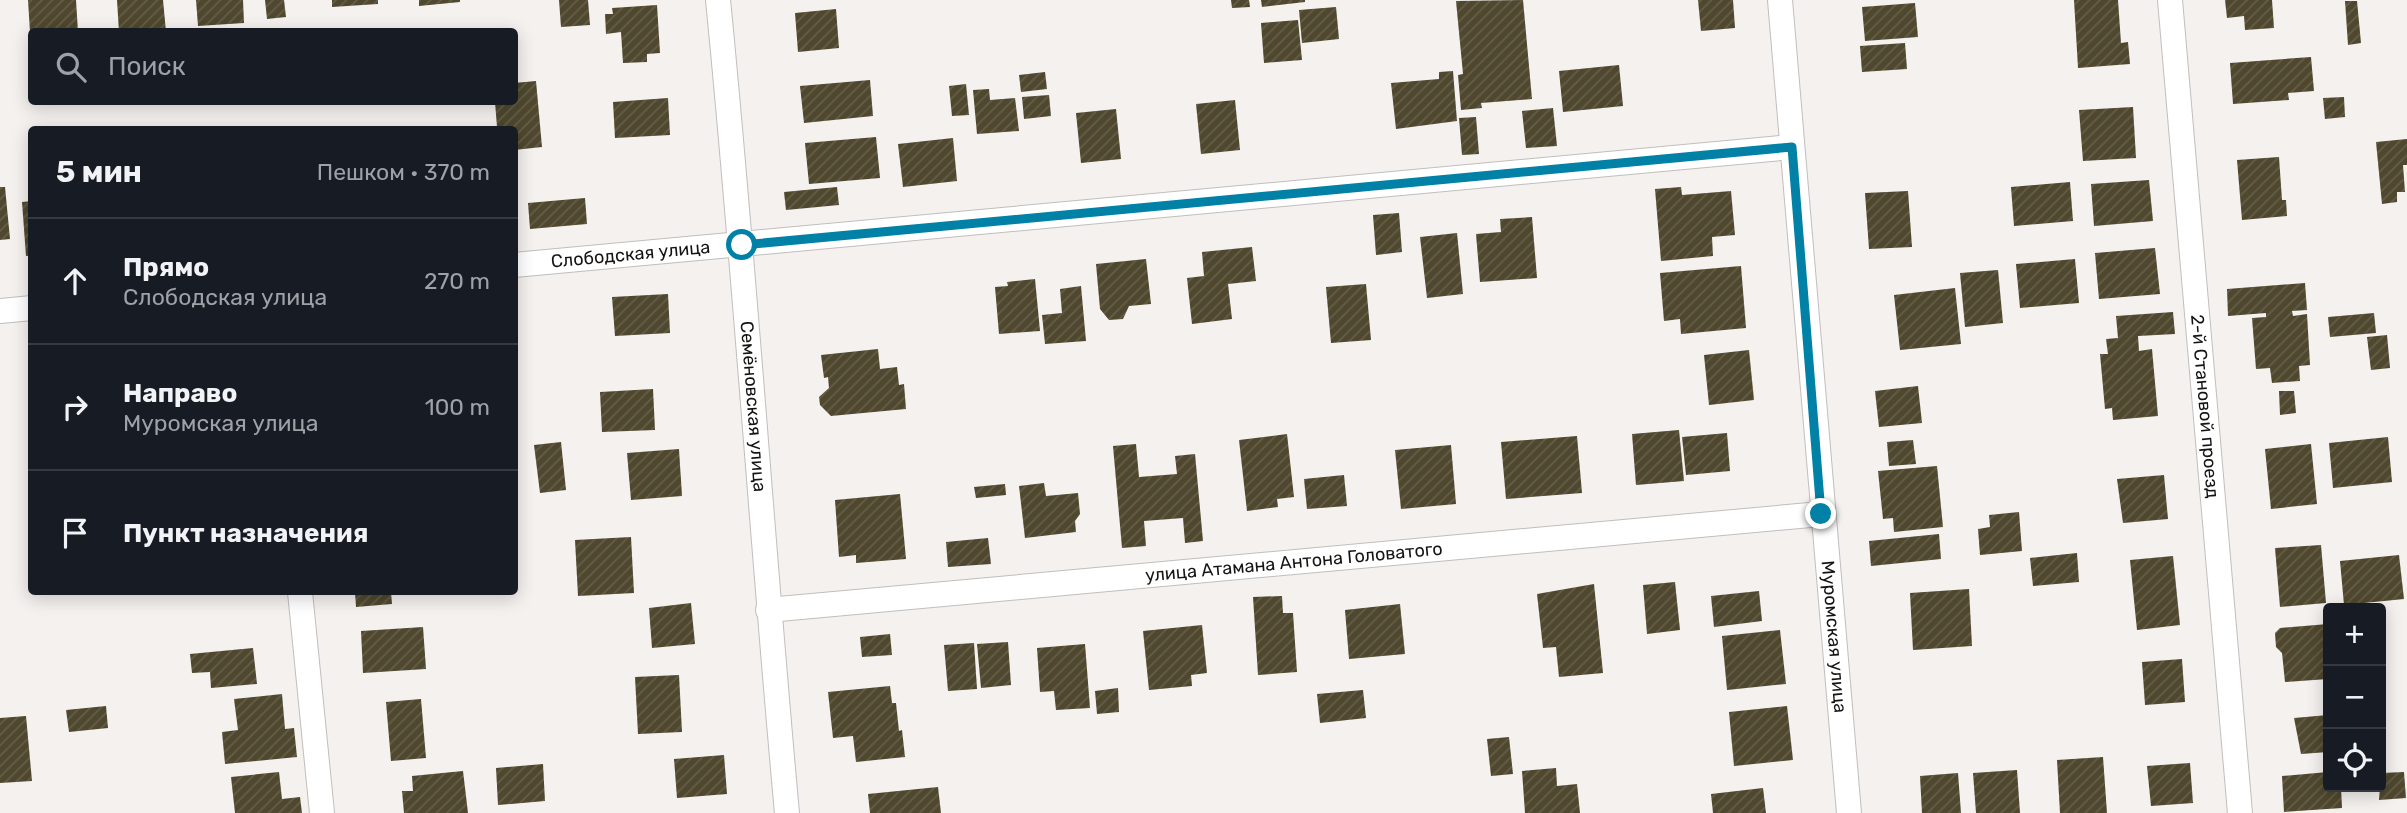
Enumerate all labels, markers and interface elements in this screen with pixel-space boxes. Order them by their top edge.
search box [28,28,518,105]
icon: search [52,48,90,86]
text: Поиск [108,51,186,82]
text: 5 мин [56,154,142,190]
text: Пешком · 370 m [317,158,490,186]
route start [726,229,757,260]
street label: Слободская улица [550,236,711,273]
text: Прямо [123,252,209,283]
icon: ahead [56,262,94,300]
text: 270 m [424,267,490,295]
text: Слободская улица [123,283,327,311]
street label: 2-й Становой проезд [2186,314,2224,500]
street label: Семёновская улица [735,320,771,493]
text: Направо [123,378,237,409]
icon: right [56,388,94,426]
text: 100 m [425,393,490,421]
text: Муромская улица [123,409,319,437]
route end [1805,498,1836,529]
icon: arrive [56,514,94,552]
text: Пункт назначения [123,518,368,549]
street label: улица Атамана Антона Головатого [1144,538,1443,587]
street label: Муромская улица [1817,560,1851,714]
map controls [2323,603,2386,792]
button: + [2323,603,2386,666]
button: − [2323,666,2386,729]
button: locate [2323,729,2386,792]

